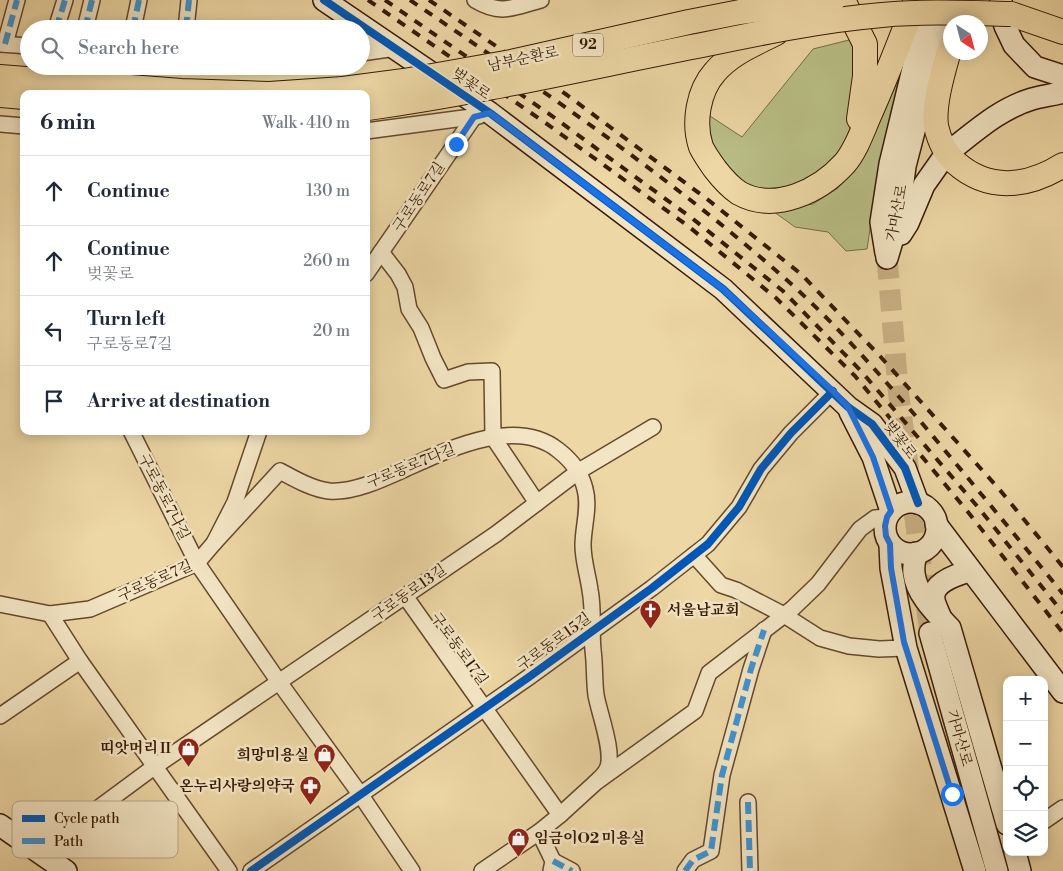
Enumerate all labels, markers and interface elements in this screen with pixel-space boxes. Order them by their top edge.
north arrow [943,15,988,60]
search box [20,20,370,75]
icon: search [38,34,66,62]
road number: 92 [573,34,603,56]
text: Search here [78,36,179,60]
street label: 남부순환로 [486,42,561,76]
street label: 벚꽃로 [448,64,495,105]
text: 6 min [40,110,95,136]
text: Walk · 410 m [262,113,350,133]
route end [445,133,468,156]
street label: 구로동로7길 [389,159,449,235]
icon: ahead [40,177,68,205]
text: Continue [87,179,170,203]
text: 130 m [306,181,350,201]
street label: 가마산로 [882,182,912,243]
text: Continue [87,237,170,261]
icon: ahead [40,247,68,275]
text: 260 m [303,251,350,271]
text: 벚꽃로 [87,264,133,284]
text: Turn left [87,307,166,331]
icon: left [40,317,68,345]
text: 20 m [313,321,350,341]
text: 구로동로7길 [87,334,172,354]
icon: arrive [40,387,68,415]
text: Arrive at destination [87,389,270,413]
street label: 벚꽃로 [879,417,921,463]
street label: 구로동로7다길 [364,439,458,493]
street label: 구로동로7나길 [134,451,194,543]
street label: 구로동로7길 [115,556,195,606]
street label: 구로동로13길 [368,560,450,626]
church icon: 서울남교회 [639,598,663,629]
place label: 서울남교회 [667,601,739,620]
street label: 구로동로17길 [426,609,492,689]
street label: 구로동로15길 [513,609,595,675]
map controls [1003,676,1048,856]
button: + [1003,676,1048,721]
street label: 가마산로 [942,708,976,769]
button: − [1003,721,1048,766]
shop icon: 띠앗머리Ⅱ [177,736,201,767]
place label: 띠앗머리Ⅱ [100,739,173,758]
shop icon: 희망미용실 [313,743,337,774]
place label: 희망미용실 [237,746,309,765]
button: locate [1003,766,1048,811]
pharmacy icon: 온누리사랑의약국 [299,774,323,805]
place label: 온누리사랑의약국 [179,777,295,796]
route start [941,783,964,806]
legend [12,801,178,858]
text: Cycle path [54,810,120,828]
button: layers [1003,811,1048,856]
shop icon: 임금이O2 미용실 [506,826,530,857]
place label: 임금이O2 미용실 [534,829,645,848]
text: Path [54,833,84,851]

